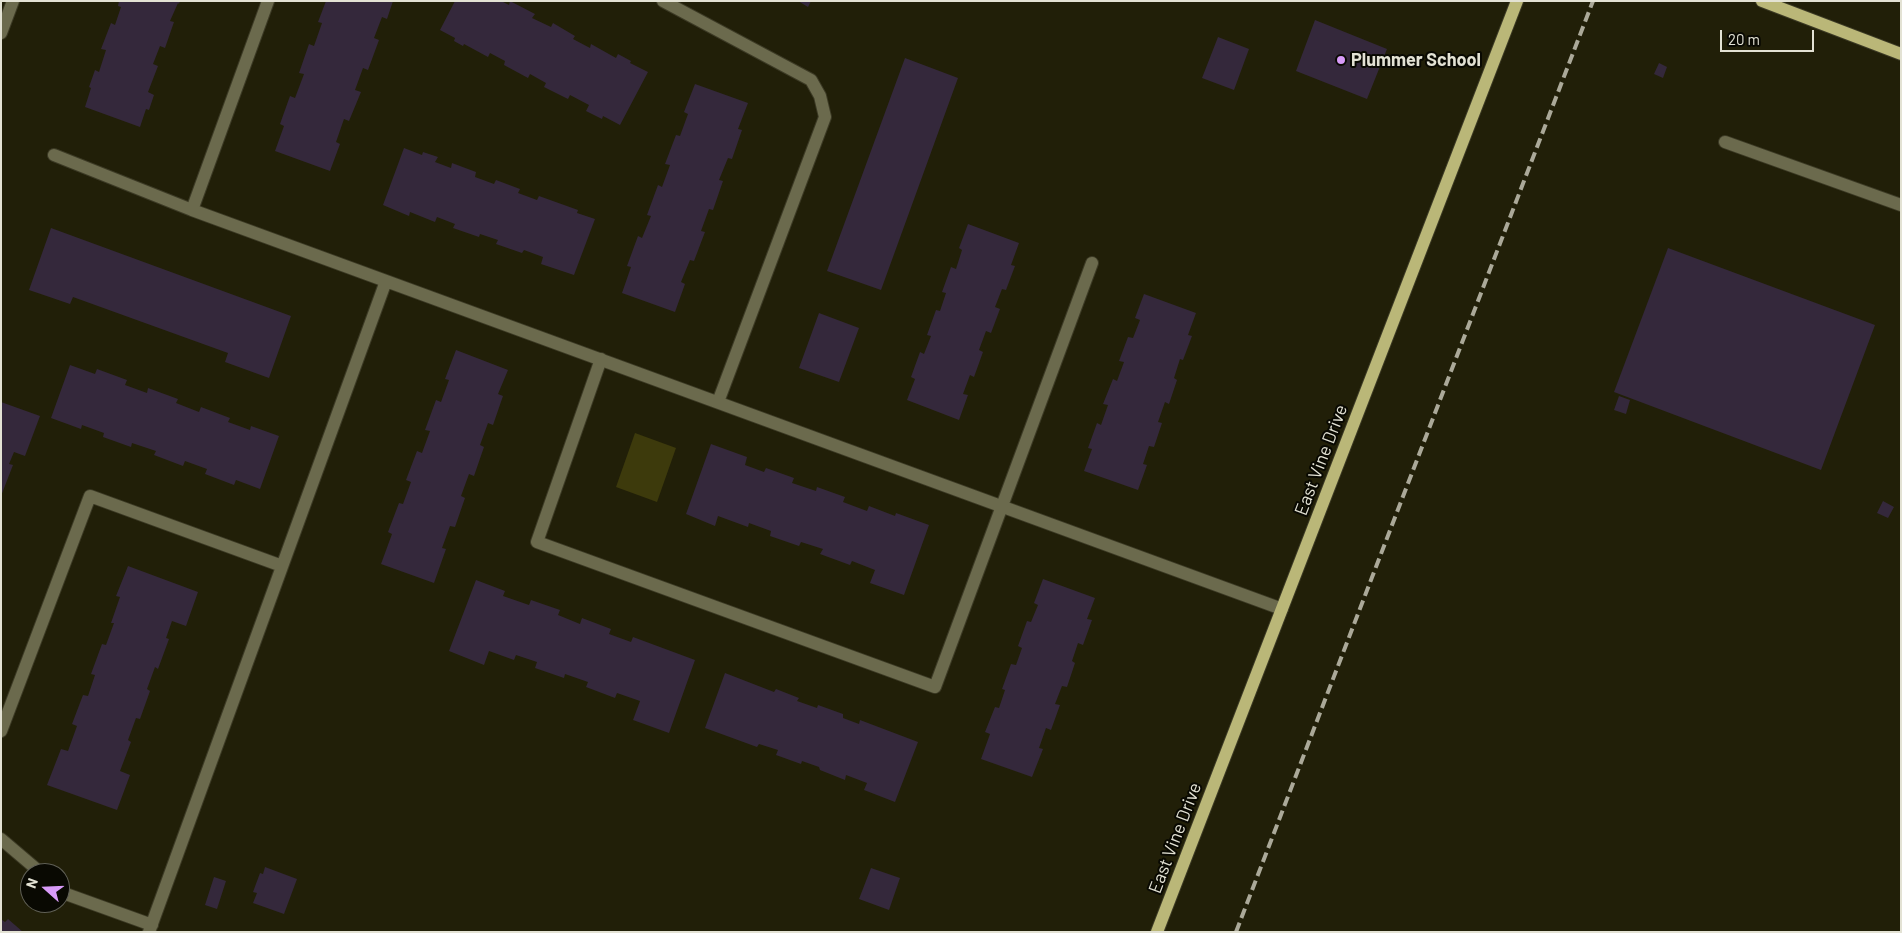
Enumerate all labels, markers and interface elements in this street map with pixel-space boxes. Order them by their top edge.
scale bar [1722,20,1816,52]
text: 20 m [1728,30,1760,48]
place label: Plummer School [1351,49,1481,71]
marker: Plummer School [1335,54,1347,66]
street label: East Vine Drive [1290,402,1352,518]
street label: East Vine Drive [1144,780,1206,896]
north arrow [20,863,70,913]
text: N [22,876,41,890]

